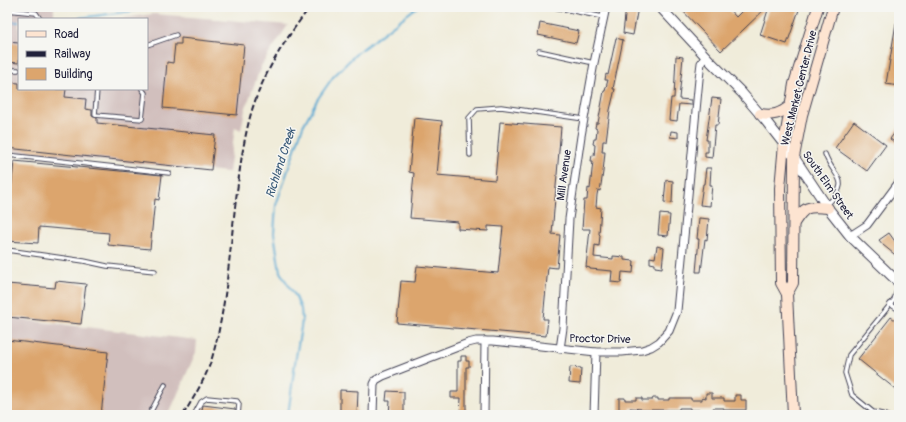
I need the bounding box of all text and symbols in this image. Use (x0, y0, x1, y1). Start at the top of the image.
legend (18, 18, 148, 90)
text: Road (54, 27, 79, 42)
street label: West Market Center Drive (778, 29, 820, 147)
text: Railway (54, 47, 90, 62)
text: Building (54, 67, 93, 82)
water label: Richland Creek (263, 125, 300, 200)
street label: Mill Avenue (554, 148, 574, 201)
street label: South Elm Street (800, 148, 857, 222)
street label: Proctor Drive (569, 332, 631, 346)

